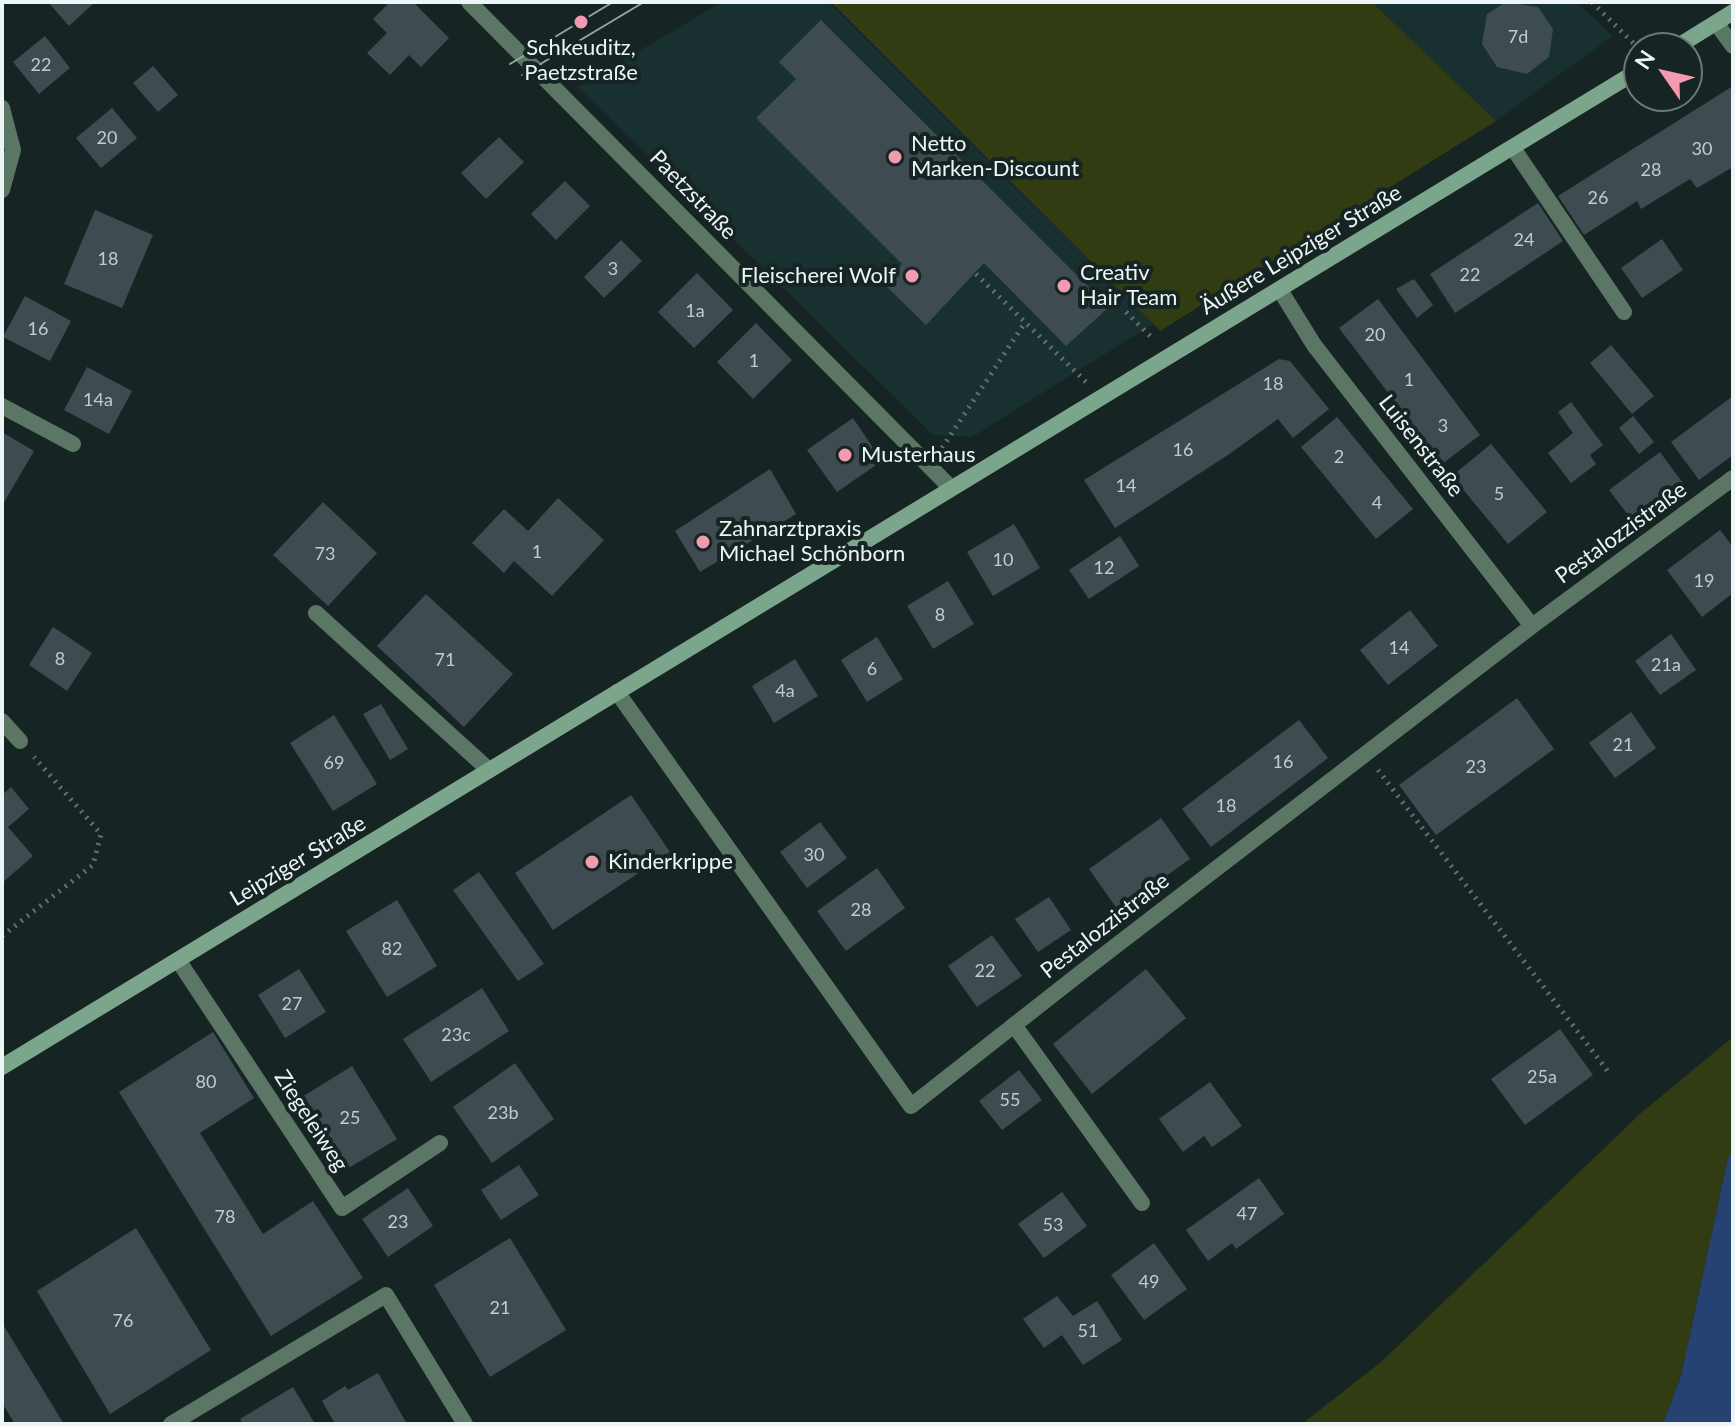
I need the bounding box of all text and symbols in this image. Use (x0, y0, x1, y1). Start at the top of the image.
marker: Schkeuditz, Paetzstraße (572, 13, 590, 31)
house number: 7d (1508, 26, 1528, 48)
north arrow (1623, 32, 1703, 112)
place label: Schkeuditz, Paetzstraße (524, 35, 638, 86)
text: N (1628, 45, 1660, 74)
house number: 22 (31, 54, 51, 76)
house number: 20 (97, 127, 117, 149)
place label: Netto Marken-Discount (911, 131, 1079, 182)
house number: 30 (1692, 138, 1712, 160)
street label: Paetzstraße (644, 145, 742, 245)
marker: Netto Marken-Discount (886, 148, 904, 166)
house number: 28 (1641, 159, 1661, 181)
street label: Äußere Leipziger Straße (1196, 180, 1406, 320)
house number: 26 (1588, 187, 1608, 209)
house number: 24 (1514, 229, 1534, 251)
house number: 18 (98, 248, 118, 270)
house number: 3 (608, 258, 618, 280)
place label: Creativ Hair Team (1080, 260, 1177, 312)
place label: Fleischerei Wolf (741, 263, 896, 289)
house number: 22 (1460, 264, 1480, 286)
marker: Fleischerei Wolf (903, 267, 921, 285)
marker: Creativ Hair Team (1055, 277, 1073, 295)
house number: 1a (685, 300, 705, 322)
house number: 16 (28, 318, 48, 340)
house number: 20 (1365, 324, 1385, 346)
house number: 1 (749, 350, 759, 372)
house number: 1 (1404, 369, 1414, 391)
house number: 18 (1263, 373, 1283, 395)
house number: 14a (83, 389, 113, 411)
street label: Luisenstraße (1373, 390, 1469, 502)
house number: 3 (1438, 415, 1448, 437)
house number: 16 (1173, 439, 1193, 461)
place label: Musterhaus (861, 442, 975, 468)
marker: Musterhaus (836, 446, 854, 464)
house number: 2 (1334, 446, 1344, 468)
house number: 14 (1116, 475, 1136, 497)
street label: Pestalozzistraße (1550, 477, 1692, 589)
house number: 5 (1494, 483, 1504, 505)
house number: 4 (1372, 492, 1382, 514)
place label: Zahnarztpraxis Michael Schönborn (719, 516, 905, 568)
marker: Zahnarztpraxis Michael Schönborn (694, 533, 712, 551)
house number: 1 (532, 541, 542, 563)
house number: 73 (315, 543, 335, 565)
house number: 10 (993, 549, 1013, 571)
house number: 12 (1094, 557, 1114, 579)
house number: 19 (1694, 570, 1714, 592)
house number: 8 (935, 604, 945, 626)
house number: 14 (1389, 637, 1409, 659)
house number: 8 (55, 648, 65, 670)
house number: 71 (435, 649, 455, 671)
house number: 21a (1651, 654, 1681, 676)
house number: 6 (867, 658, 877, 680)
house number: 4a (775, 680, 795, 702)
house number: 21 (1613, 734, 1633, 756)
house number: 16 (1273, 751, 1293, 773)
house number: 69 (324, 752, 344, 774)
house number: 23 (1466, 756, 1486, 778)
house number: 18 (1216, 795, 1236, 817)
street label: Leipziger Straße (225, 810, 371, 912)
house number: 30 (804, 844, 824, 866)
place label: Kinderkrippe (608, 849, 733, 875)
marker: Kinderkrippe (583, 853, 601, 871)
street label: Pestalozzistraße (1036, 868, 1174, 984)
house number: 28 (851, 899, 871, 921)
house number: 82 (382, 938, 402, 960)
house number: 22 (975, 960, 995, 982)
house number: 27 (282, 993, 302, 1015)
house number: 23c (441, 1024, 471, 1046)
street label: Ziegeleiweg (269, 1065, 353, 1177)
house number: 25a (1527, 1066, 1557, 1088)
house number: 80 (196, 1071, 216, 1093)
house number: 55 (1000, 1089, 1020, 1111)
house number: 23b (488, 1102, 518, 1124)
house number: 25 (340, 1107, 360, 1129)
house number: 47 (1237, 1203, 1257, 1225)
house number: 78 (215, 1206, 235, 1228)
house number: 23 (388, 1211, 408, 1233)
house number: 53 (1043, 1214, 1063, 1236)
house number: 49 (1139, 1271, 1159, 1293)
house number: 21 (490, 1297, 510, 1319)
house number: 76 (113, 1310, 133, 1332)
house number: 51 (1078, 1320, 1098, 1342)

